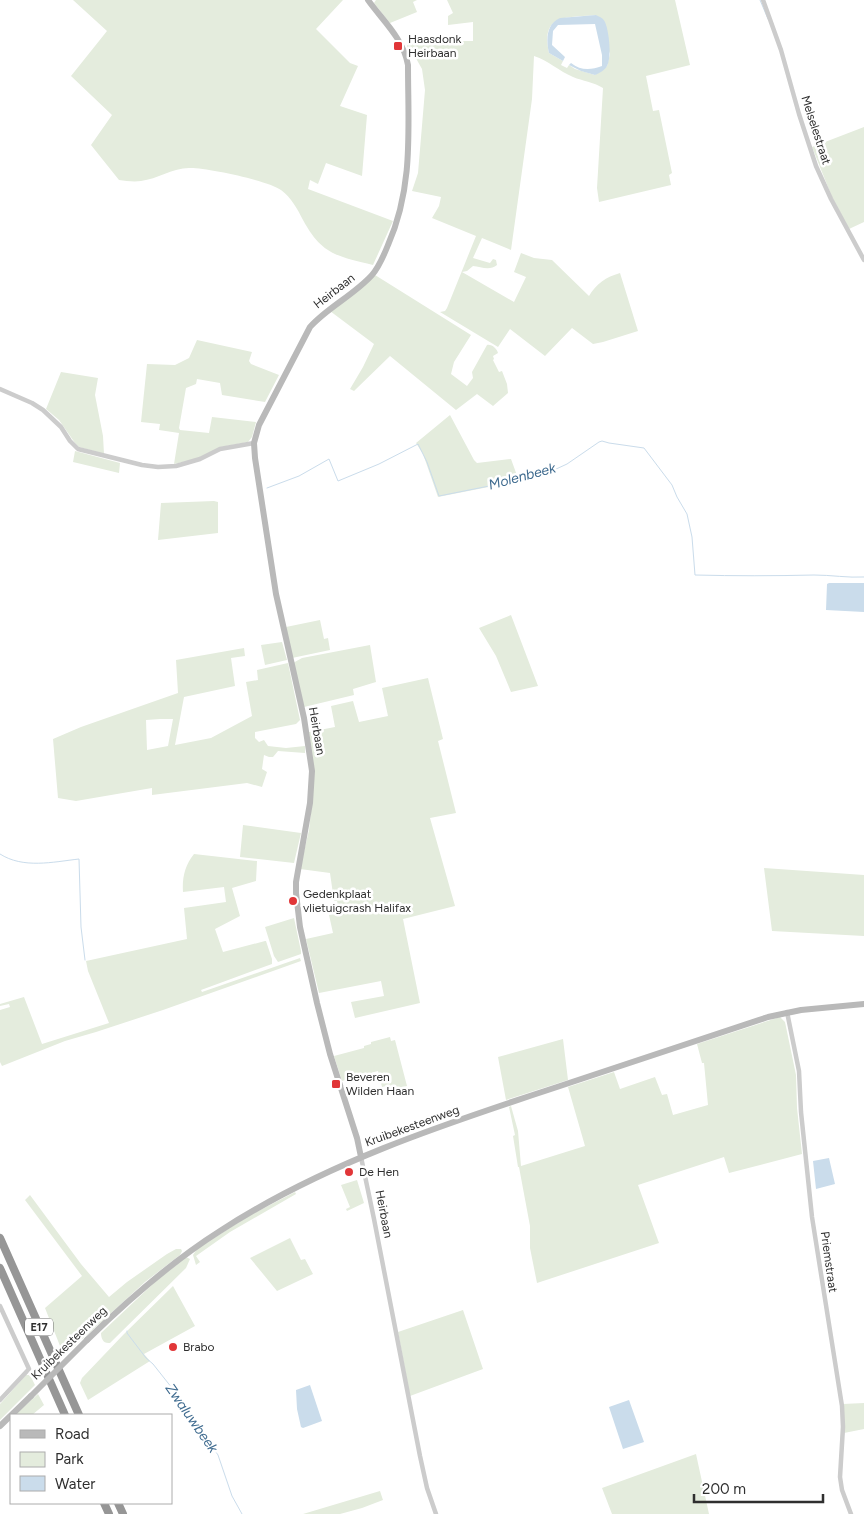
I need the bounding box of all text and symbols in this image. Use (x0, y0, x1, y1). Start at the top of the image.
place label: Haasdonk Heirbaan (408, 32, 462, 60)
marker: Haasdonk Heirbaan (392, 40, 404, 52)
street label: Melselestraat (798, 94, 834, 167)
street label: Heirbaan (311, 270, 358, 311)
water label: Molenbeek (487, 459, 559, 494)
street label: Heirbaan (306, 706, 328, 756)
place label: Gedenkplaat vlietuigcrash Halifax (303, 887, 411, 915)
marker: Gedenkplaat vlietuigcrash Halifax (287, 895, 299, 907)
place label: Beveren Wilden Haan (346, 1070, 414, 1098)
marker: Beveren Wilden Haan (330, 1078, 342, 1090)
street label: Kruibekesteenweg (363, 1102, 461, 1150)
place label: De Hen (359, 1165, 399, 1179)
marker: De Hen (343, 1166, 355, 1178)
street label: Heirbaan (373, 1189, 396, 1239)
street label: Priemstraat (818, 1231, 840, 1294)
street label: Kruibekesteenweg (28, 1303, 110, 1383)
road number: E17 (25, 1318, 53, 1335)
place label: Brabo (183, 1340, 215, 1354)
marker: Brabo (167, 1341, 179, 1353)
water label: Zwaluwbeek (162, 1381, 222, 1457)
legend (10, 1414, 172, 1504)
text: Road (55, 1425, 90, 1443)
text: Park (55, 1450, 84, 1468)
scale bar (694, 1472, 823, 1504)
text: Water (55, 1475, 95, 1493)
text: 200 m (702, 1480, 746, 1498)

